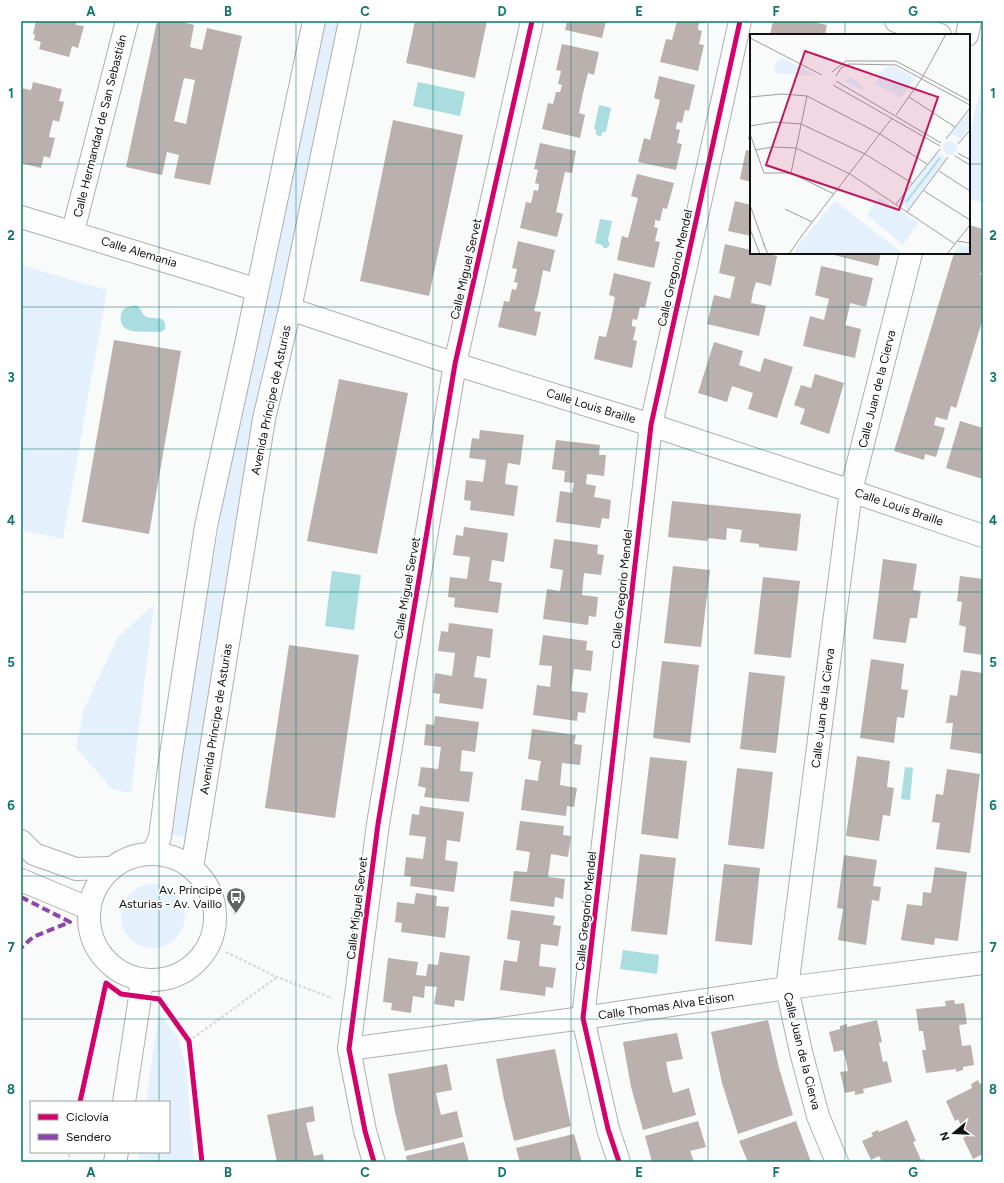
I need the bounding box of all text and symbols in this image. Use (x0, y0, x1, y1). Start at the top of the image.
text: A (86, 4, 96, 19)
text: B (224, 4, 232, 19)
text: C (360, 4, 370, 19)
text: D (497, 4, 507, 19)
text: E (635, 4, 643, 19)
text: F (772, 4, 780, 19)
text: G (908, 4, 918, 19)
street label: Calle Hermandad de San Sebastián (70, 33, 130, 219)
inset map (750, 34, 970, 254)
text: 1 (8, 86, 14, 101)
text: 1 (990, 86, 996, 101)
street label: Calle Gregorio Mendel (655, 208, 695, 328)
street label: Calle Miguel Servet (448, 217, 485, 321)
text: 2 (7, 228, 15, 243)
text: 2 (989, 228, 997, 243)
street label: Calle Alemania (99, 234, 179, 270)
street label: Avenida Príncipe de Asturias (248, 324, 294, 476)
street label: Calle Juan de la Cierva (856, 329, 898, 449)
text: 3 (7, 370, 15, 385)
text: 3 (989, 370, 997, 385)
street label: Calle Louis Braille (545, 386, 638, 426)
street label: Calle Louis Braille (853, 485, 946, 529)
text: 4 (7, 513, 15, 528)
text: 4 (989, 513, 997, 528)
street label: Calle Gregorio Mendel (609, 529, 635, 649)
street label: Calle Miguel Servet (391, 535, 423, 640)
street label: Avenida Príncipe de Asturias (197, 642, 235, 795)
street label: Calle Juan de la Cierva (809, 647, 837, 769)
text: 5 (7, 655, 15, 670)
text: 5 (989, 655, 997, 670)
text: 6 (7, 798, 15, 813)
text: 6 (989, 798, 997, 813)
street label: Calle Gregorio Mendel (573, 851, 599, 971)
street label: Calle Miguel Servet (344, 855, 370, 960)
place label: Av. Príncipe Asturias - Av. Vaillo (119, 883, 222, 911)
bus stop icon: Av. Príncipe Asturias - Av. Vaillo (225, 886, 247, 914)
text: 7 (7, 940, 15, 955)
text: 7 (989, 940, 997, 955)
street label: Calle Thomas Alva Edison (597, 990, 735, 1022)
street label: Calle Juan de la Cierva (781, 991, 823, 1111)
text: 8 (7, 1082, 15, 1097)
text: 8 (989, 1082, 997, 1097)
legend (30, 1101, 170, 1153)
text: Ciclovía (66, 1110, 109, 1124)
north arrow (934, 1113, 974, 1153)
text: Sendero (66, 1130, 111, 1144)
text: N (937, 1130, 953, 1142)
text: A (86, 1165, 96, 1180)
text: B (224, 1165, 232, 1180)
text: C (360, 1165, 370, 1180)
text: D (497, 1165, 507, 1180)
text: E (635, 1165, 643, 1180)
text: F (772, 1165, 780, 1180)
text: G (908, 1165, 918, 1180)

